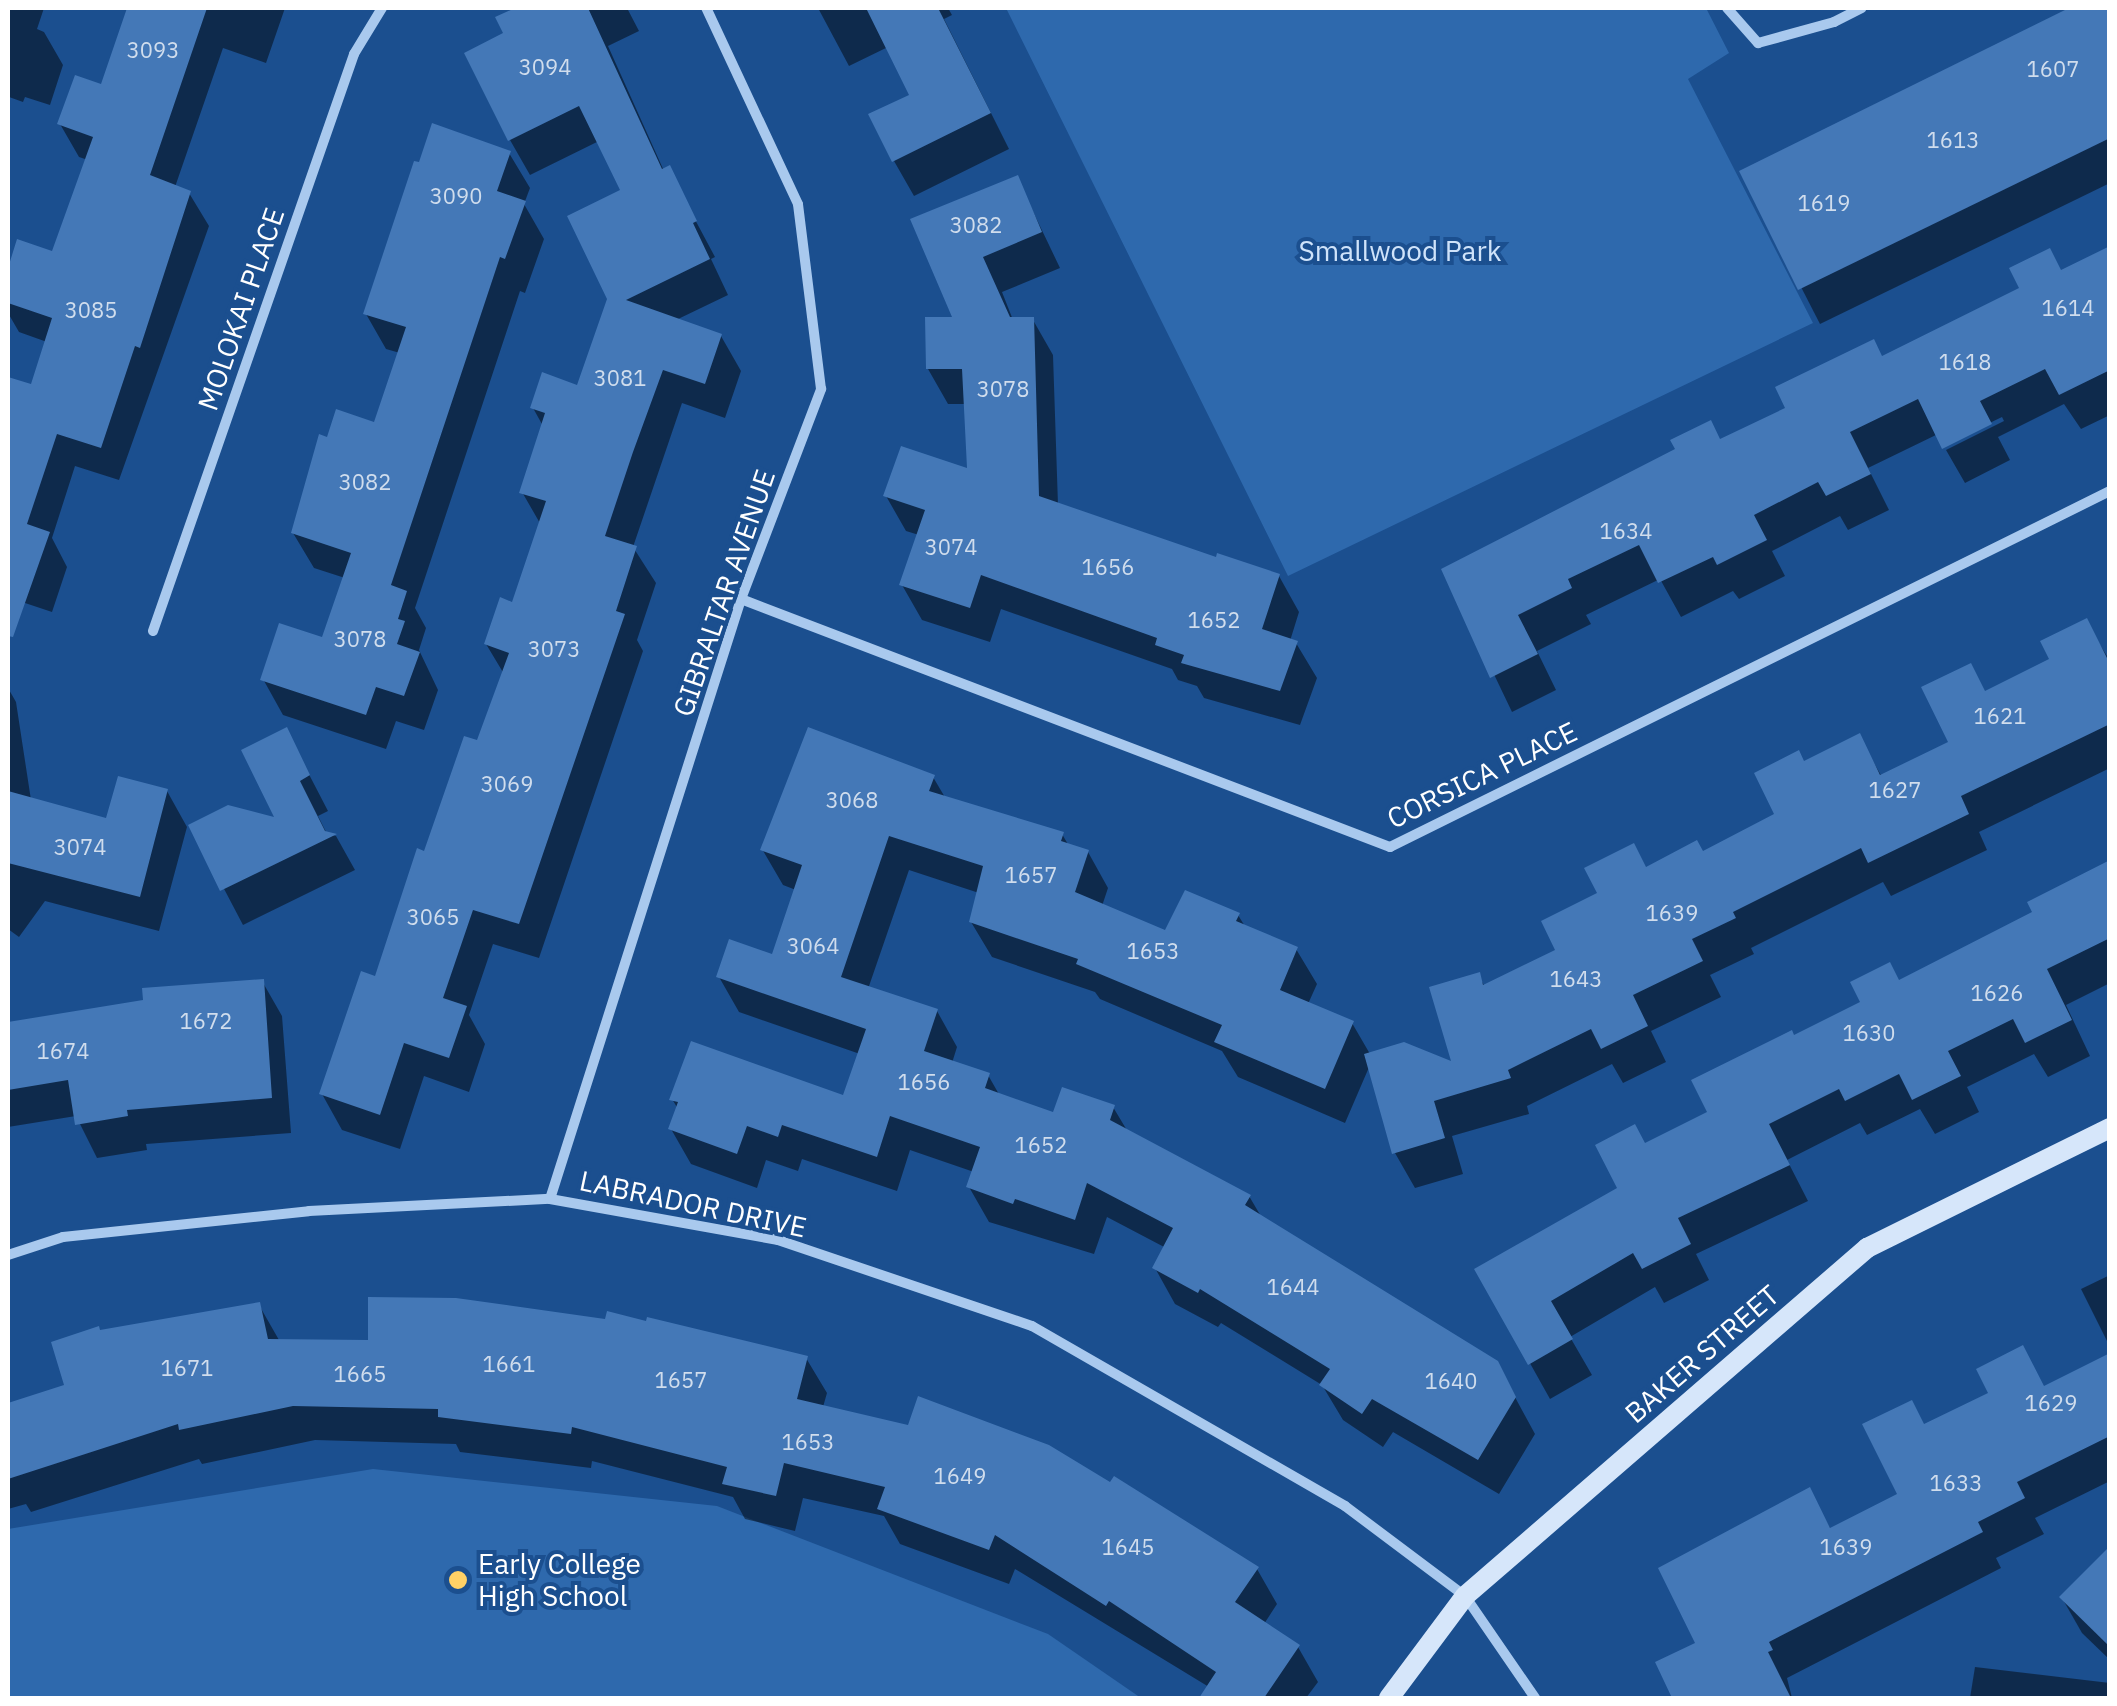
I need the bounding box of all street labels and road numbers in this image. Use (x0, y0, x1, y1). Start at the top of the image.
street label: MOLOKAI PLACE (191, 203, 291, 415)
street label: GIBRALTAR AVENUE (666, 465, 782, 721)
street label: CORSICA PLACE (1382, 715, 1582, 835)
street label: LABRADOR DRIVE (576, 1164, 810, 1244)
street label: BAKER STREET (1618, 1278, 1786, 1430)

